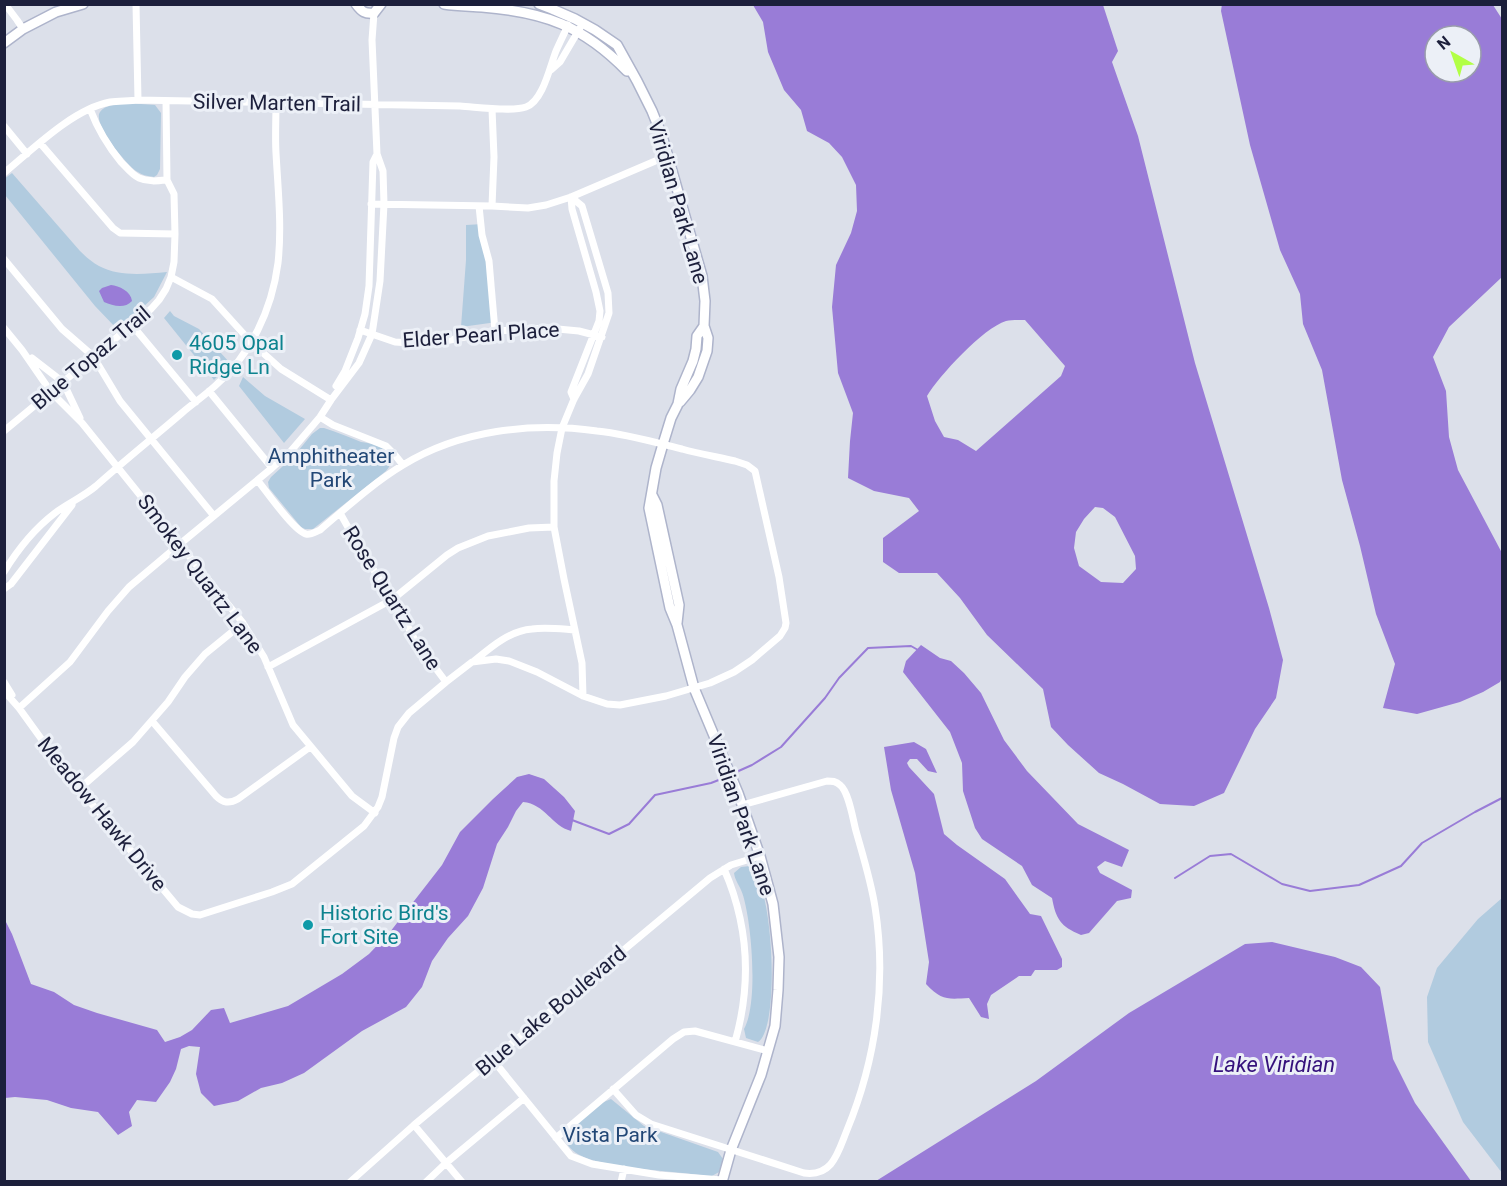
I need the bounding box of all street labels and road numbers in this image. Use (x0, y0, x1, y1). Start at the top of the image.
street label: Silver Marten Trail (193, 90, 361, 116)
street label: Viridian Park Lane (643, 118, 713, 286)
street label: Blue Topaz Trail (27, 301, 155, 415)
street label: Elder Pearl Place (402, 318, 560, 352)
street label: Smokey Quartz Lane (132, 490, 268, 658)
street label: Rose Quartz Lane (338, 522, 446, 674)
street label: Viridian Park Lane (702, 731, 780, 899)
street label: Meadow Hawk Drive (33, 732, 171, 896)
street label: Blue Lake Boulevard (471, 941, 631, 1081)

